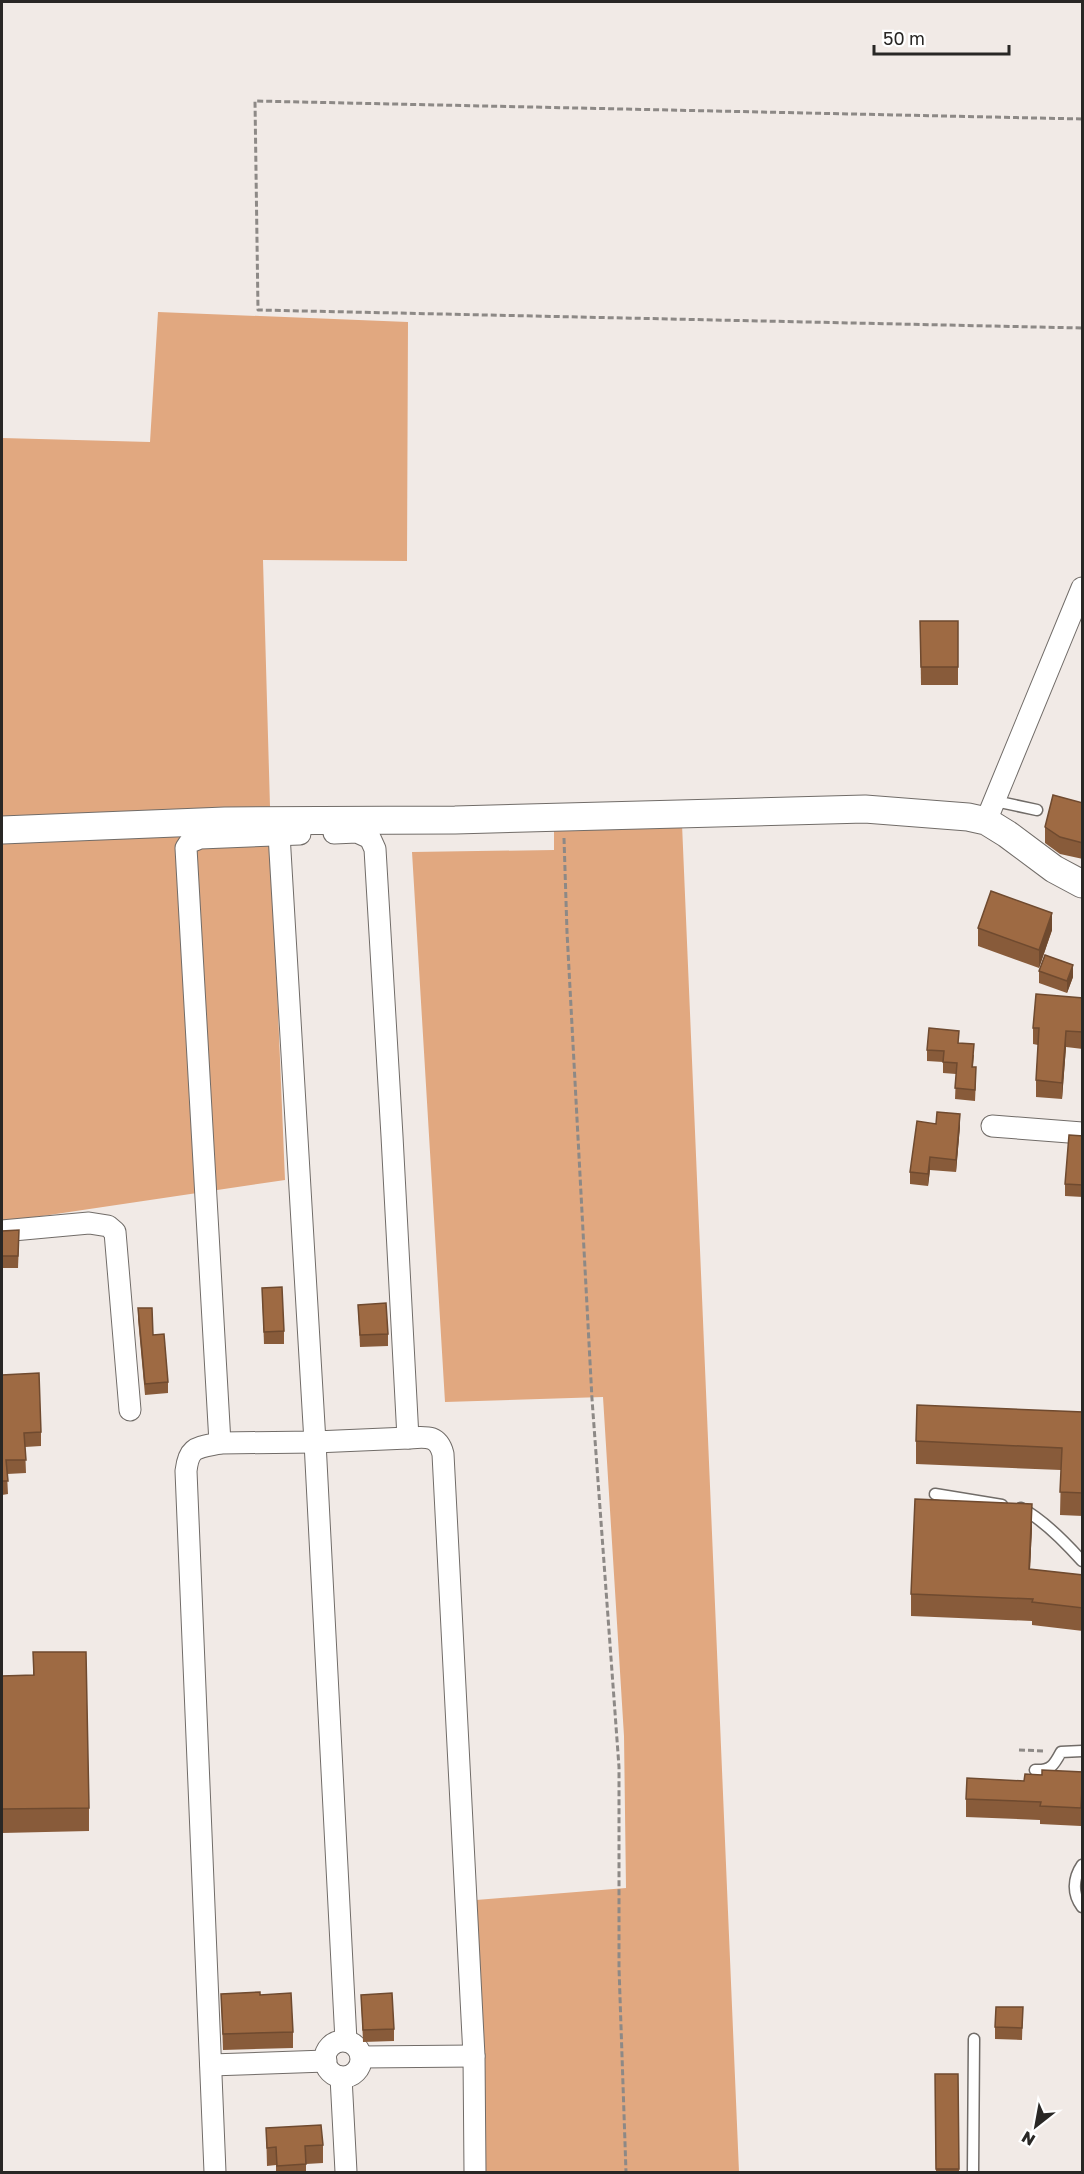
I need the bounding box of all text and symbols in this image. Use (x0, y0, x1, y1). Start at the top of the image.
scale bar (874, 18, 1009, 56)
text: 50 m (883, 27, 925, 49)
north arrow (1006, 2096, 1066, 2156)
text: N (1018, 2127, 1039, 2151)

